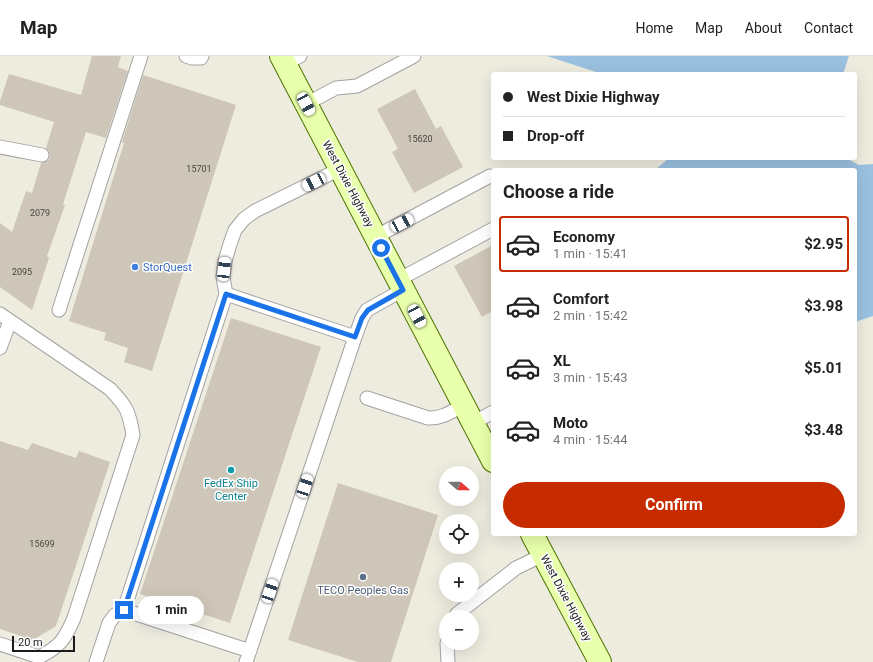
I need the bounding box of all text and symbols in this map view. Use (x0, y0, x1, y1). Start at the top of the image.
text: Map (20, 16, 58, 39)
text: Home (635, 20, 673, 36)
text: Map (695, 20, 723, 36)
text: About (745, 20, 782, 36)
text: Contact (804, 20, 853, 36)
text: West Dixie Highway (527, 88, 660, 106)
car (295, 91, 317, 117)
text: Drop-off (527, 127, 584, 145)
house number: 15620 (407, 134, 433, 144)
street label: West Dixie Highway (320, 138, 377, 230)
house number: 15701 (186, 164, 212, 174)
car (301, 171, 327, 193)
text: Choose a ride (503, 181, 614, 202)
house number: 2079 (30, 208, 50, 218)
car (389, 212, 415, 234)
icon: car (505, 226, 541, 262)
text: Economy (553, 228, 615, 246)
text: $2.95 (804, 235, 843, 253)
route start (372, 239, 390, 257)
text: 1 min · 15:41 (553, 246, 628, 261)
car (217, 256, 231, 282)
place label: StorQuest (143, 261, 192, 274)
marker: StorQuest (130, 262, 140, 272)
house number: 2095 (12, 267, 32, 277)
icon: car (505, 288, 541, 324)
text: Comfort (553, 290, 609, 308)
text: $3.98 (804, 297, 843, 315)
car (406, 303, 428, 329)
text: 2 min · 15:42 (553, 308, 628, 323)
icon: car (505, 350, 541, 386)
text: XL (553, 352, 571, 370)
text: $5.01 (804, 359, 843, 377)
text: 3 min · 15:43 (553, 370, 628, 385)
icon: car (505, 412, 541, 448)
text: Moto (553, 414, 588, 432)
text: $3.48 (804, 421, 843, 439)
text: 4 min · 15:44 (553, 432, 628, 447)
marker: FedEx Ship Center (226, 465, 236, 475)
north arrow (439, 466, 479, 506)
map controls (439, 466, 479, 650)
car (296, 473, 314, 499)
place label: FedEx Ship Center (204, 477, 258, 503)
button: Confirm (503, 482, 845, 528)
button: locate (439, 514, 479, 554)
house number: 15699 (29, 539, 55, 549)
street label: West Dixie Highway (538, 552, 595, 644)
button: + (439, 562, 479, 602)
marker: TECO Peoples Gas (358, 572, 368, 582)
car (260, 578, 280, 604)
place label: TECO Peoples Gas (317, 584, 409, 597)
callout: 1 min (138, 596, 204, 624)
route end (115, 601, 133, 619)
text: 1 min (155, 602, 187, 617)
button: − (439, 610, 479, 650)
scale bar (12, 634, 75, 653)
text: 20 m (18, 636, 43, 649)

